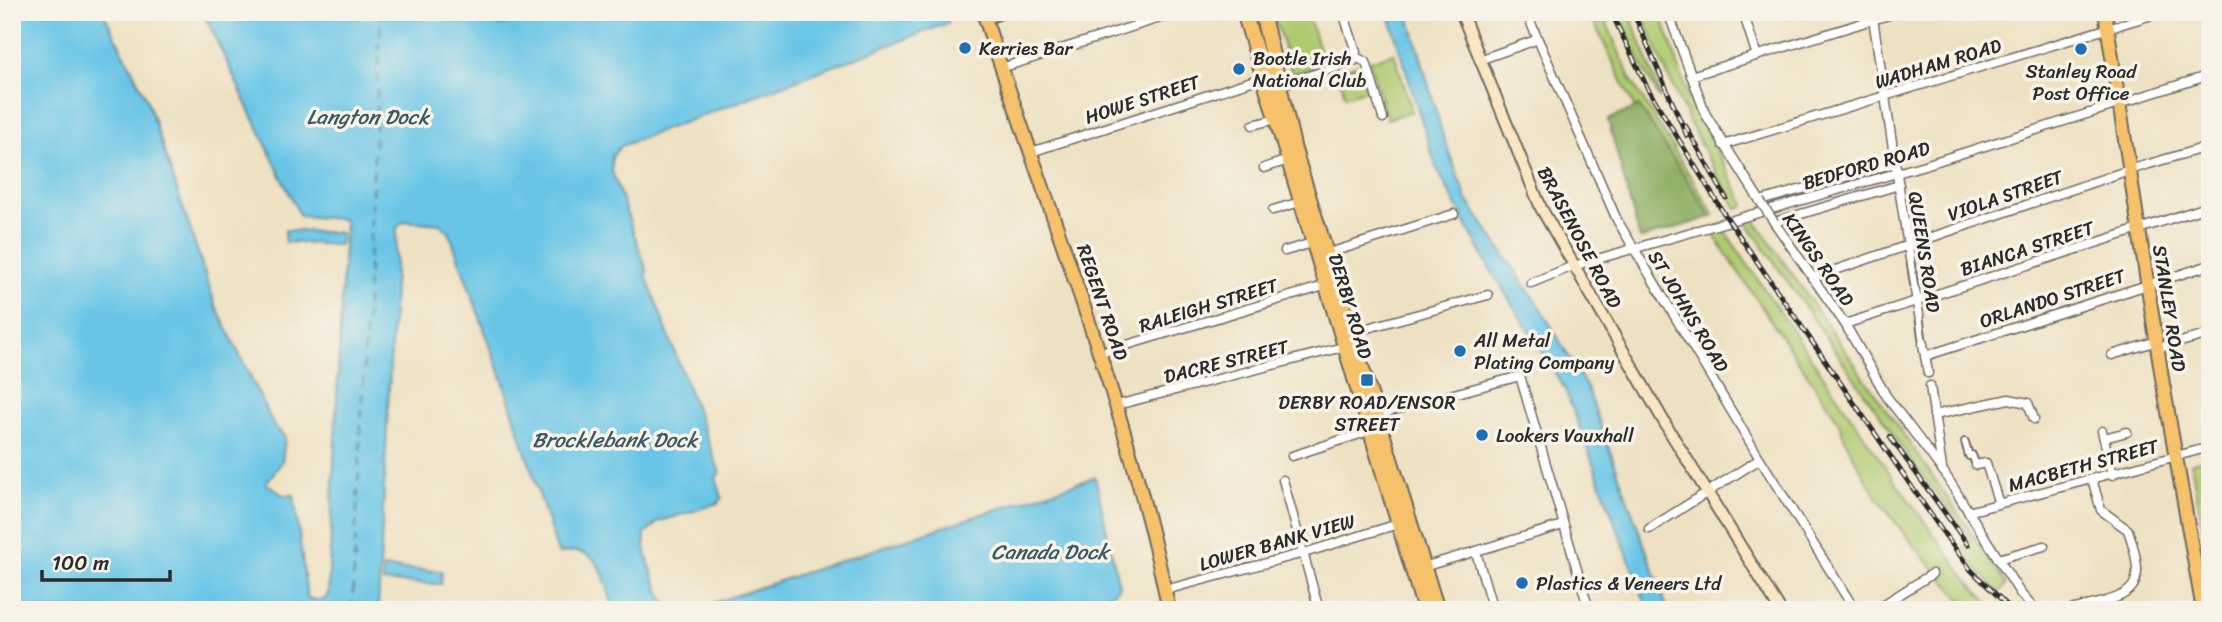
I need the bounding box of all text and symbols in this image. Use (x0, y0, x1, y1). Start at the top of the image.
street label: WADHAM ROAD (1871, 28, 2006, 98)
place label: Kerries Bar (979, 32, 1074, 65)
marker: Kerries Bar (957, 40, 973, 56)
marker: Stanley Road Post Office (2073, 41, 2089, 57)
place label: Bootle Irish National Club (1253, 42, 1366, 97)
place label: Stanley Road Post Office (2026, 55, 2137, 110)
marker: Bootle Irish National Club (1231, 61, 1247, 77)
street label: HOWE STREET (1081, 65, 1205, 134)
water label: Langton Dock (307, 98, 431, 136)
street label: BEDFORD ROAD (1799, 131, 1934, 199)
street label: BRASENOSE ROAD (1528, 160, 1631, 315)
street label: VIOLA STREET (1943, 160, 2069, 231)
street label: QUEENS ROAD (1899, 189, 1950, 316)
street label: KINGS ROAD (1774, 205, 1864, 314)
street label: BIANCA STREET (1956, 211, 2100, 286)
street label: REGENT ROAD (1067, 240, 1138, 365)
street label: STANLEY ROAD (2143, 242, 2196, 374)
street label: ST JOHNS ROAD (1639, 244, 1738, 379)
street label: DERBY ROAD (1319, 249, 1382, 364)
street label: ORLANDO STREET (1975, 259, 2130, 338)
street label: RALEIGH STREET (1135, 268, 1282, 342)
place label: All Metal Plating Company (1473, 324, 1615, 379)
street label: DACRE STREET (1160, 330, 1293, 393)
marker: All Metal Plating Company (1452, 343, 1468, 359)
marker: DERBY ROAD/ENSOR STREET (1359, 372, 1375, 388)
place label: DERBY ROAD/ENSOR STREET (1278, 386, 1456, 441)
place label: Lookers Vauxhall (1496, 419, 1634, 452)
water label: Brocklebank Dock (532, 421, 700, 459)
marker: Lookers Vauxhall (1474, 427, 1490, 443)
street label: MACBETH STREET (2004, 429, 2163, 501)
street label: LOWER BANK VIEW (1195, 504, 1359, 581)
water label: Canada Dock (991, 533, 1112, 571)
scale bar (42, 538, 170, 582)
text: 100 m (52, 544, 109, 582)
place label: Plastics & Veneers Ltd (1536, 567, 1723, 600)
marker: Plastics & Veneers Ltd (1514, 575, 1530, 591)

